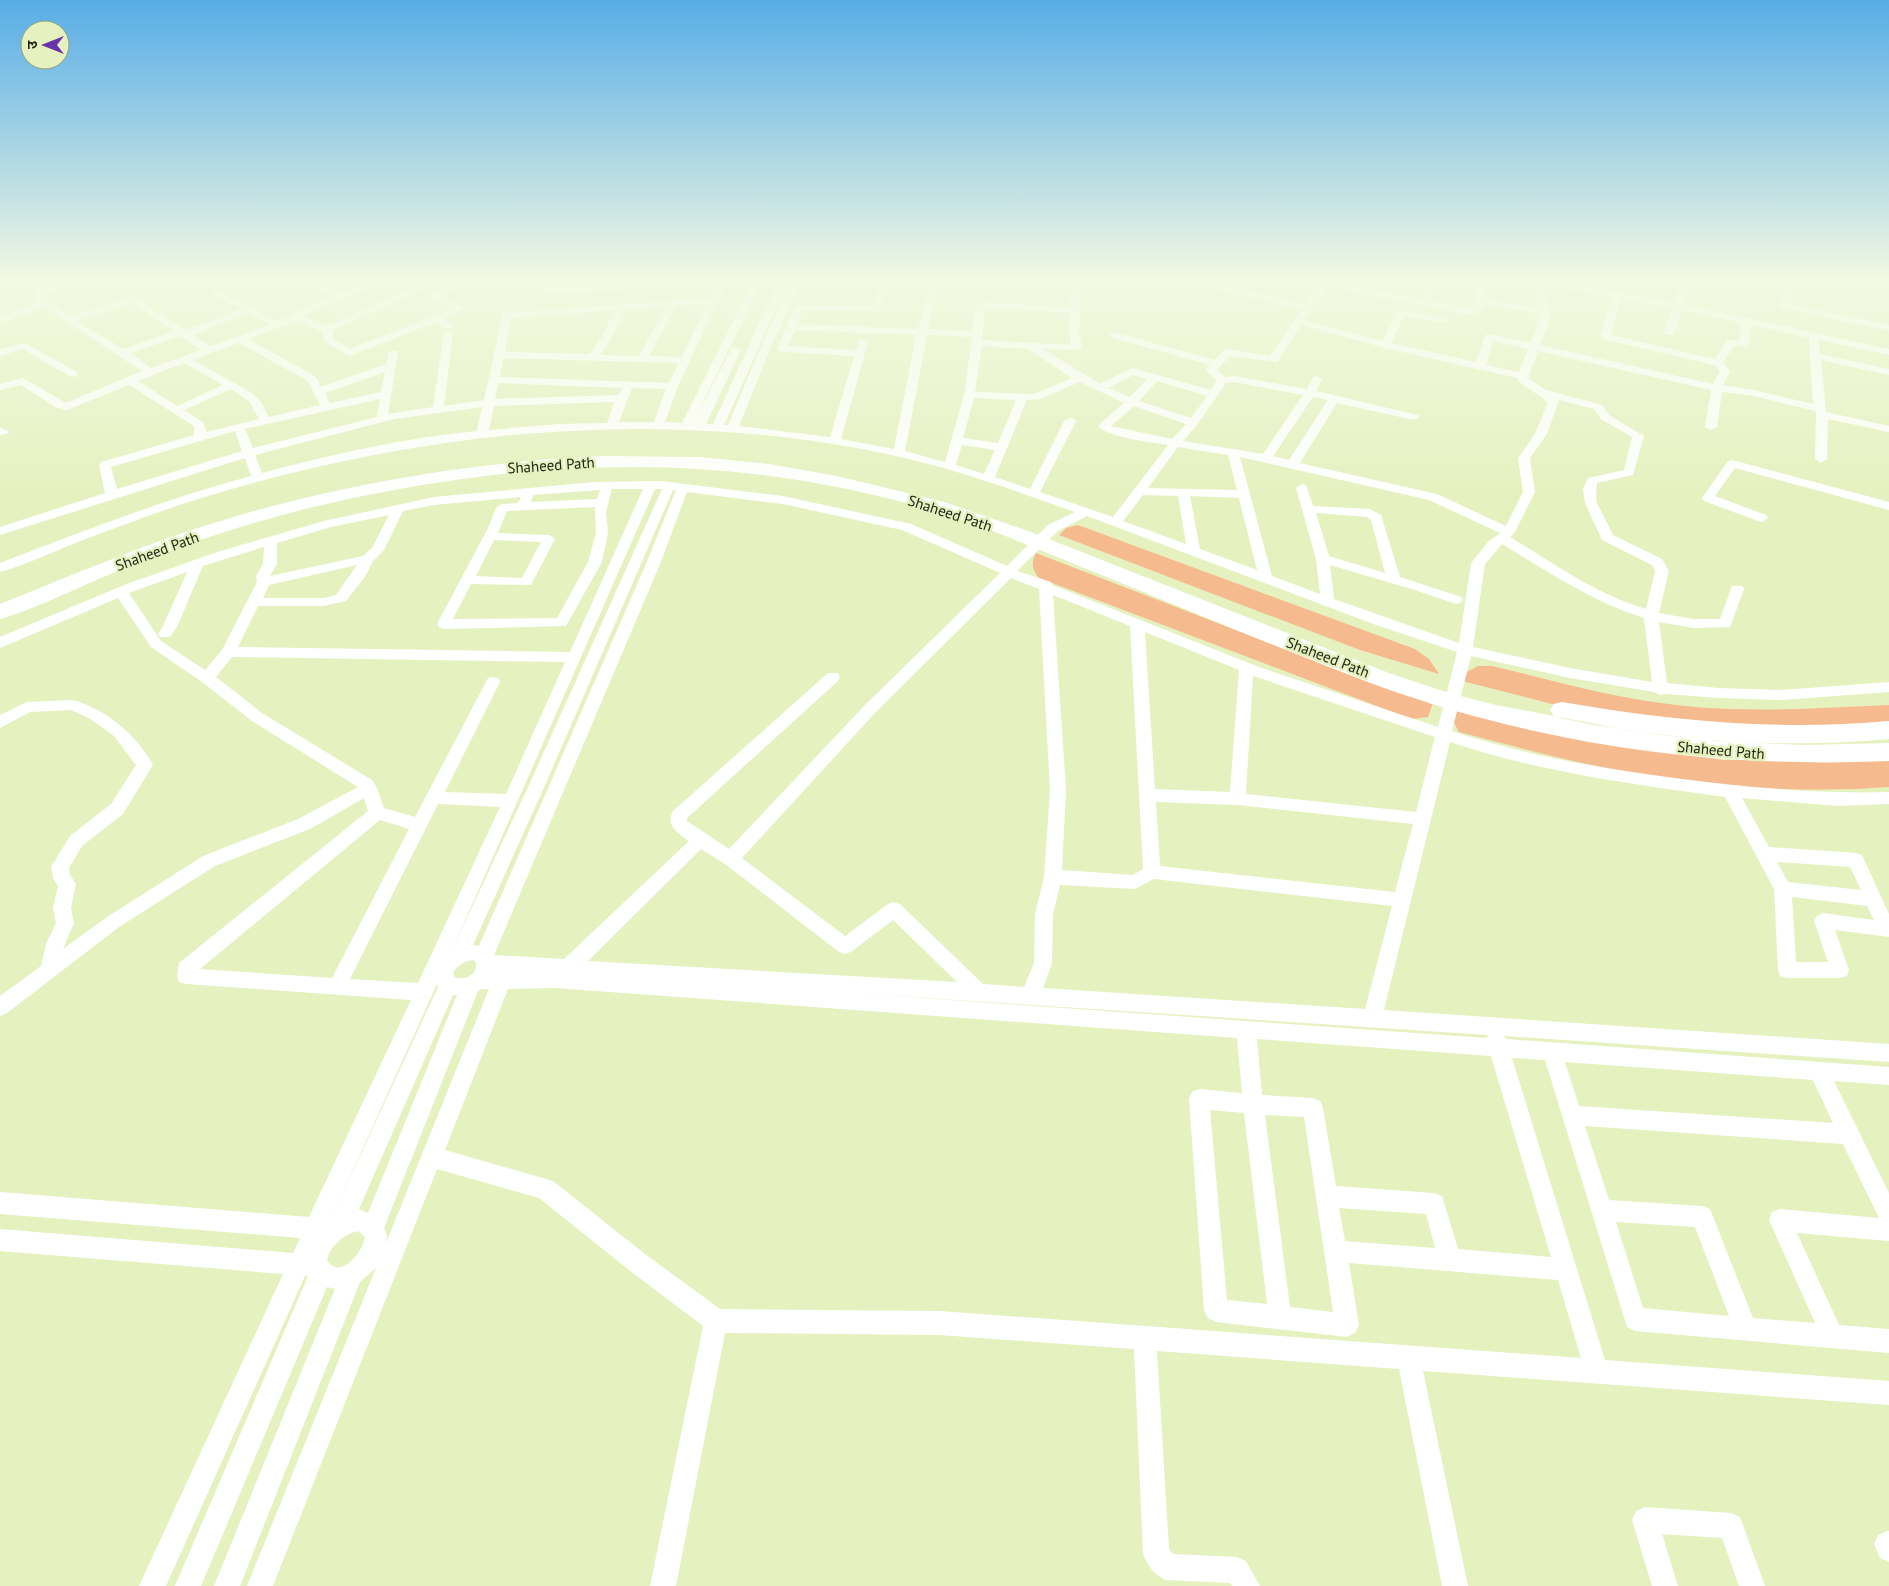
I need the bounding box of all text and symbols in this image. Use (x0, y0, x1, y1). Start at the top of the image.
north arrow (20, 20, 70, 70)
text: उ (23, 40, 41, 49)
street label: Shaheed Path (507, 452, 595, 478)
street label: Shaheed Path (905, 490, 995, 536)
street label: Shaheed Path (113, 527, 201, 575)
street label: Shaheed Path (1284, 632, 1372, 682)
street label: Shaheed Path (1677, 737, 1765, 763)

